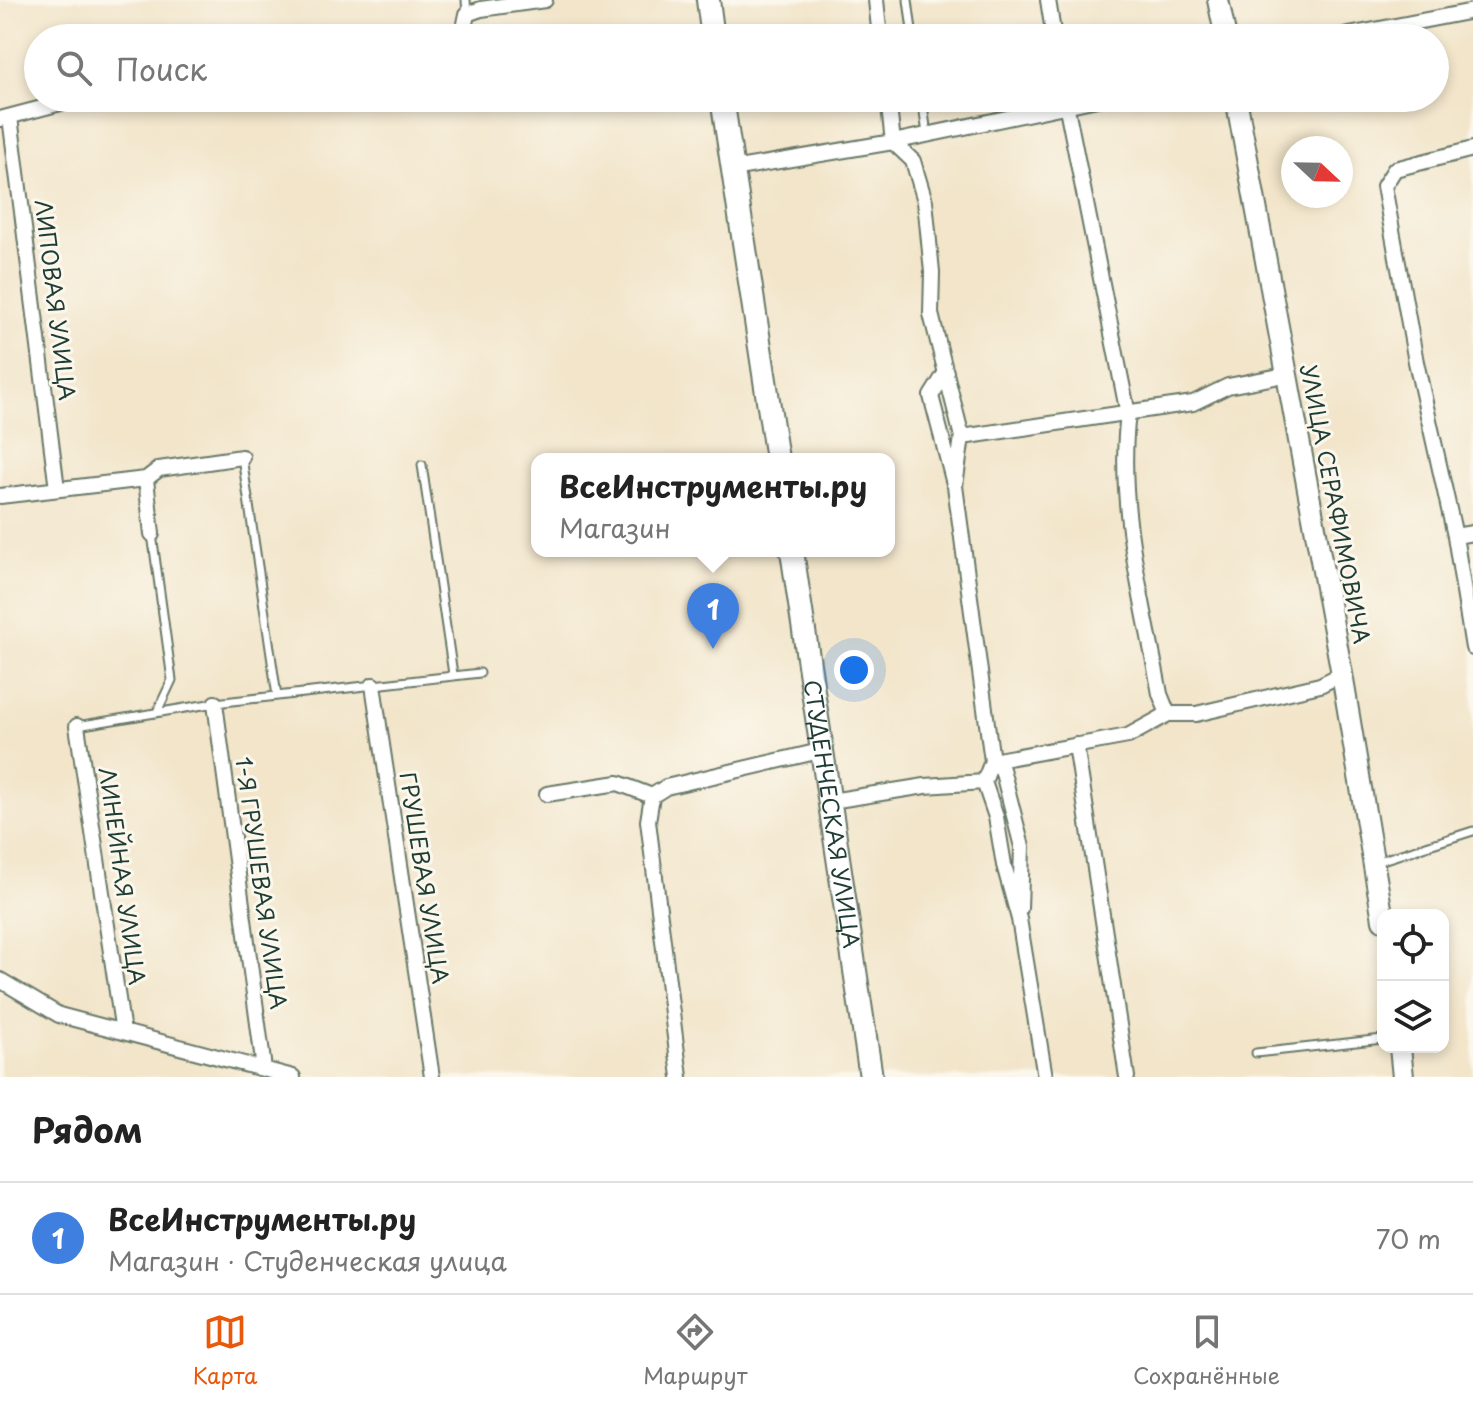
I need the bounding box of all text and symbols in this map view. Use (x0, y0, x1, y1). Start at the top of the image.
search box (24, 24, 1449, 112)
icon: search (52, 46, 96, 90)
text: Поиск (116, 46, 207, 91)
north arrow (1281, 136, 1353, 208)
street label: ЛИПОВАЯ УЛИЦА (28, 197, 85, 402)
street label: УЛИЦА СЕРАФИМОВИЧА (1293, 361, 1380, 646)
popup (531, 453, 895, 557)
text: ВсеИнструменты.ру (559, 463, 867, 508)
text: Магазин (559, 508, 670, 547)
pin: 1 (687, 583, 739, 649)
your location (834, 650, 874, 690)
street label: СТУДЕНЧЕСКАЯ УЛИЦА (797, 677, 869, 950)
street label: 1-Я ГРУШЕВАЯ УЛИЦА (228, 754, 297, 1011)
street label: ЛИНЕЙНАЯ УЛИЦА (92, 765, 155, 987)
street label: ГРУШЕВАЯ УЛИЦА (392, 769, 459, 986)
map controls (1377, 909, 1449, 1053)
button: locate (1377, 909, 1449, 981)
button: layers (1377, 981, 1449, 1053)
text: Рядом (32, 1103, 143, 1155)
text: ВсеИнструменты.ру (108, 1196, 416, 1241)
text: 1 (52, 1219, 64, 1258)
text: 70 m (1376, 1219, 1441, 1258)
text: Магазин · Студенческая улица (108, 1241, 507, 1280)
tab: Карта (193, 1310, 257, 1391)
tab: Маршрут (643, 1310, 747, 1391)
tab: Сохранённые (1133, 1310, 1280, 1391)

